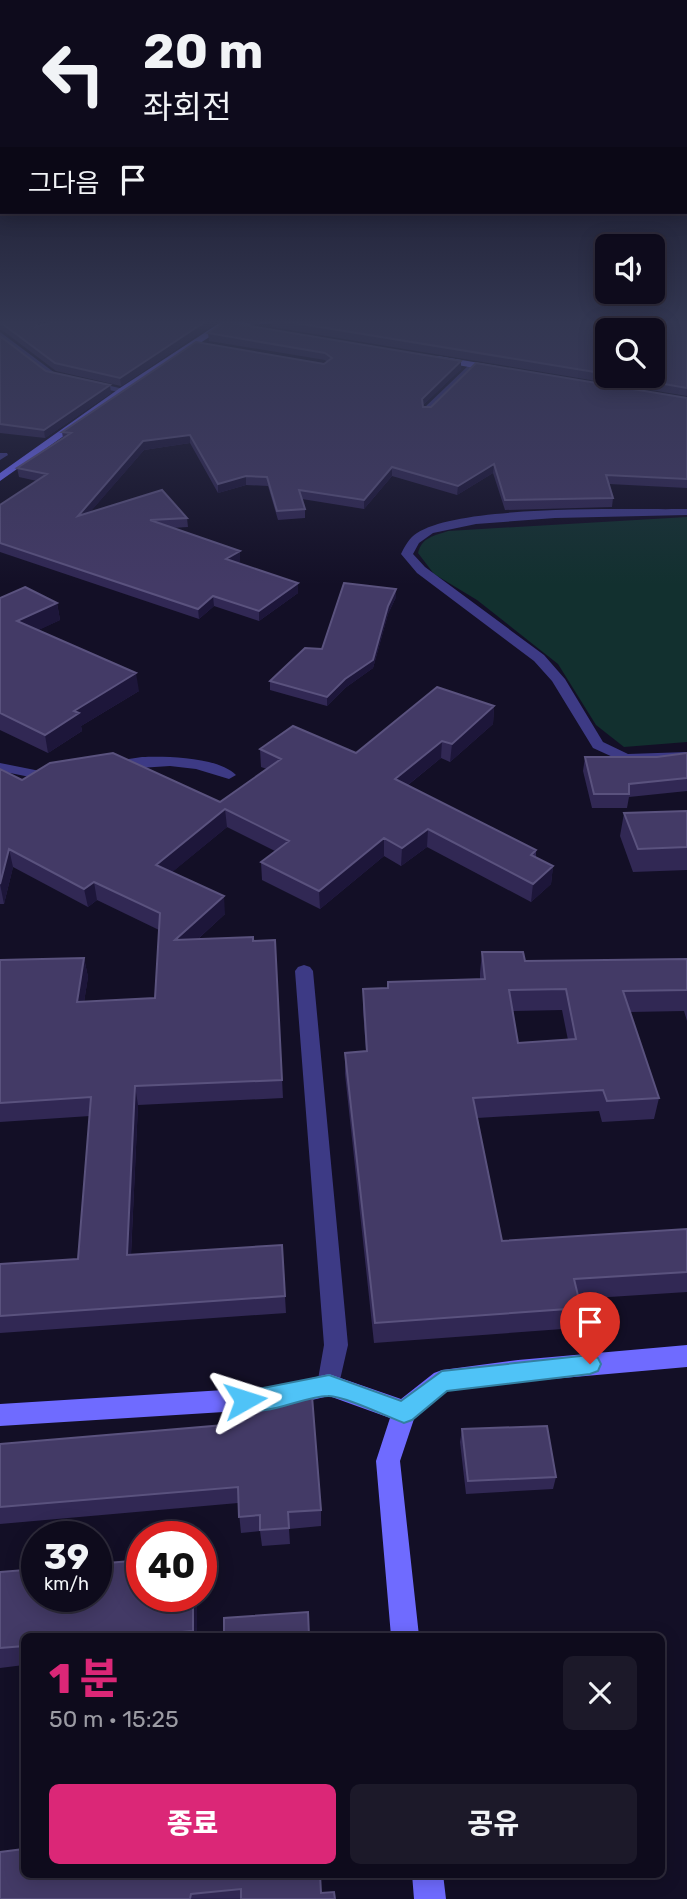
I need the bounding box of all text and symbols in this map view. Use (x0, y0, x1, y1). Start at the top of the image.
text: 20 m (143, 22, 264, 80)
icon: left (28, 28, 119, 119)
text: 좌회전 (143, 88, 231, 126)
icon: arrive (114, 161, 152, 199)
text: 그다음 (28, 168, 100, 199)
map controls (595, 234, 665, 388)
button: sound (595, 234, 665, 304)
button: search (595, 318, 665, 388)
pin (560, 1292, 620, 1364)
icon: arrive (571, 1303, 609, 1341)
position arrow (208, 1363, 282, 1437)
speed limit sign: 40 (126, 1521, 217, 1612)
text: 39 (44, 1536, 89, 1578)
text: km/h (44, 1573, 89, 1595)
text: 1 분 (49, 1654, 118, 1704)
button: close (563, 1656, 637, 1730)
text: 50 m · 15:25 (49, 1705, 179, 1733)
button: 종료 (49, 1784, 336, 1864)
button: 공유 (350, 1784, 637, 1864)

